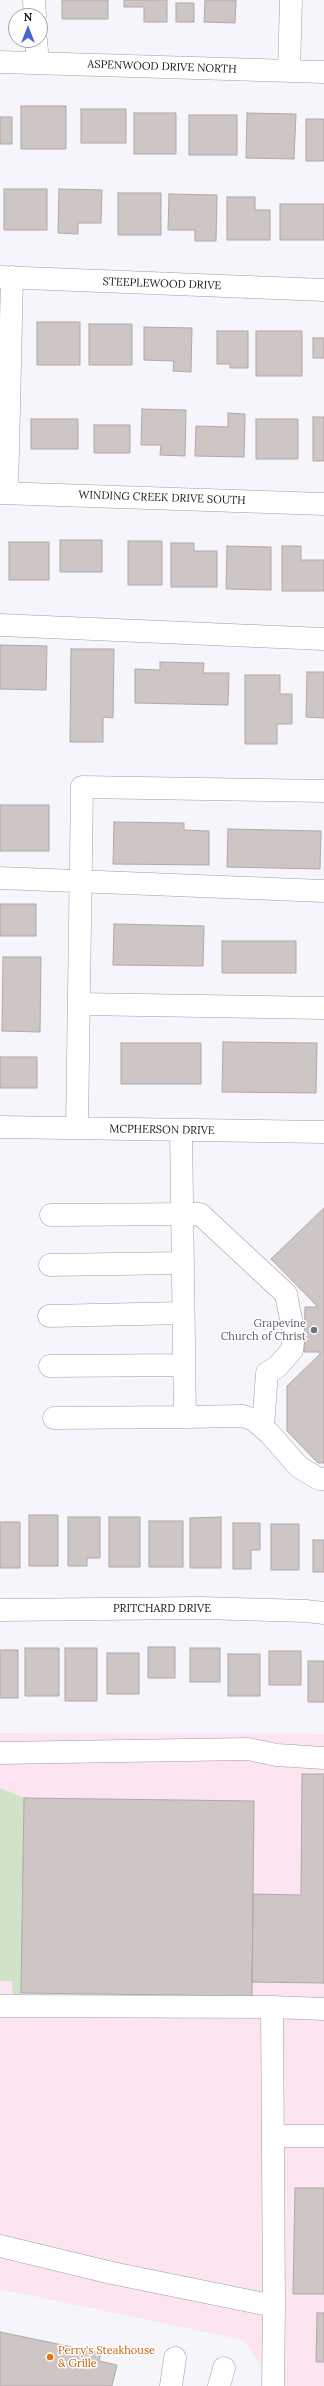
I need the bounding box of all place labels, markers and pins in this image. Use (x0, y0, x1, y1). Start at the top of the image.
place label: Grapevine Church of Christ (221, 1317, 306, 1343)
marker: Grapevine Church of Christ (309, 1325, 319, 1335)
place label: Perry's Steakhouse & Grille (58, 2344, 155, 2370)
marker: Perry's Steakhouse & Grille (45, 2352, 55, 2362)

